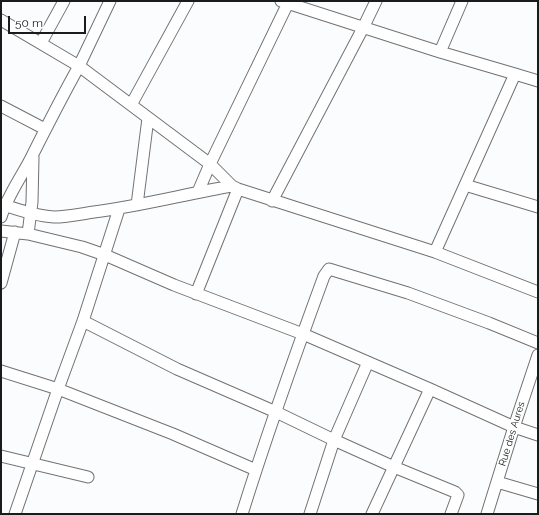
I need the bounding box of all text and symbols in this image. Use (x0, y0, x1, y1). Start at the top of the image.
scale bar (10, 8, 88, 34)
text: 50 m (15, 16, 43, 30)
street label: Rue des Aures (496, 400, 528, 468)

